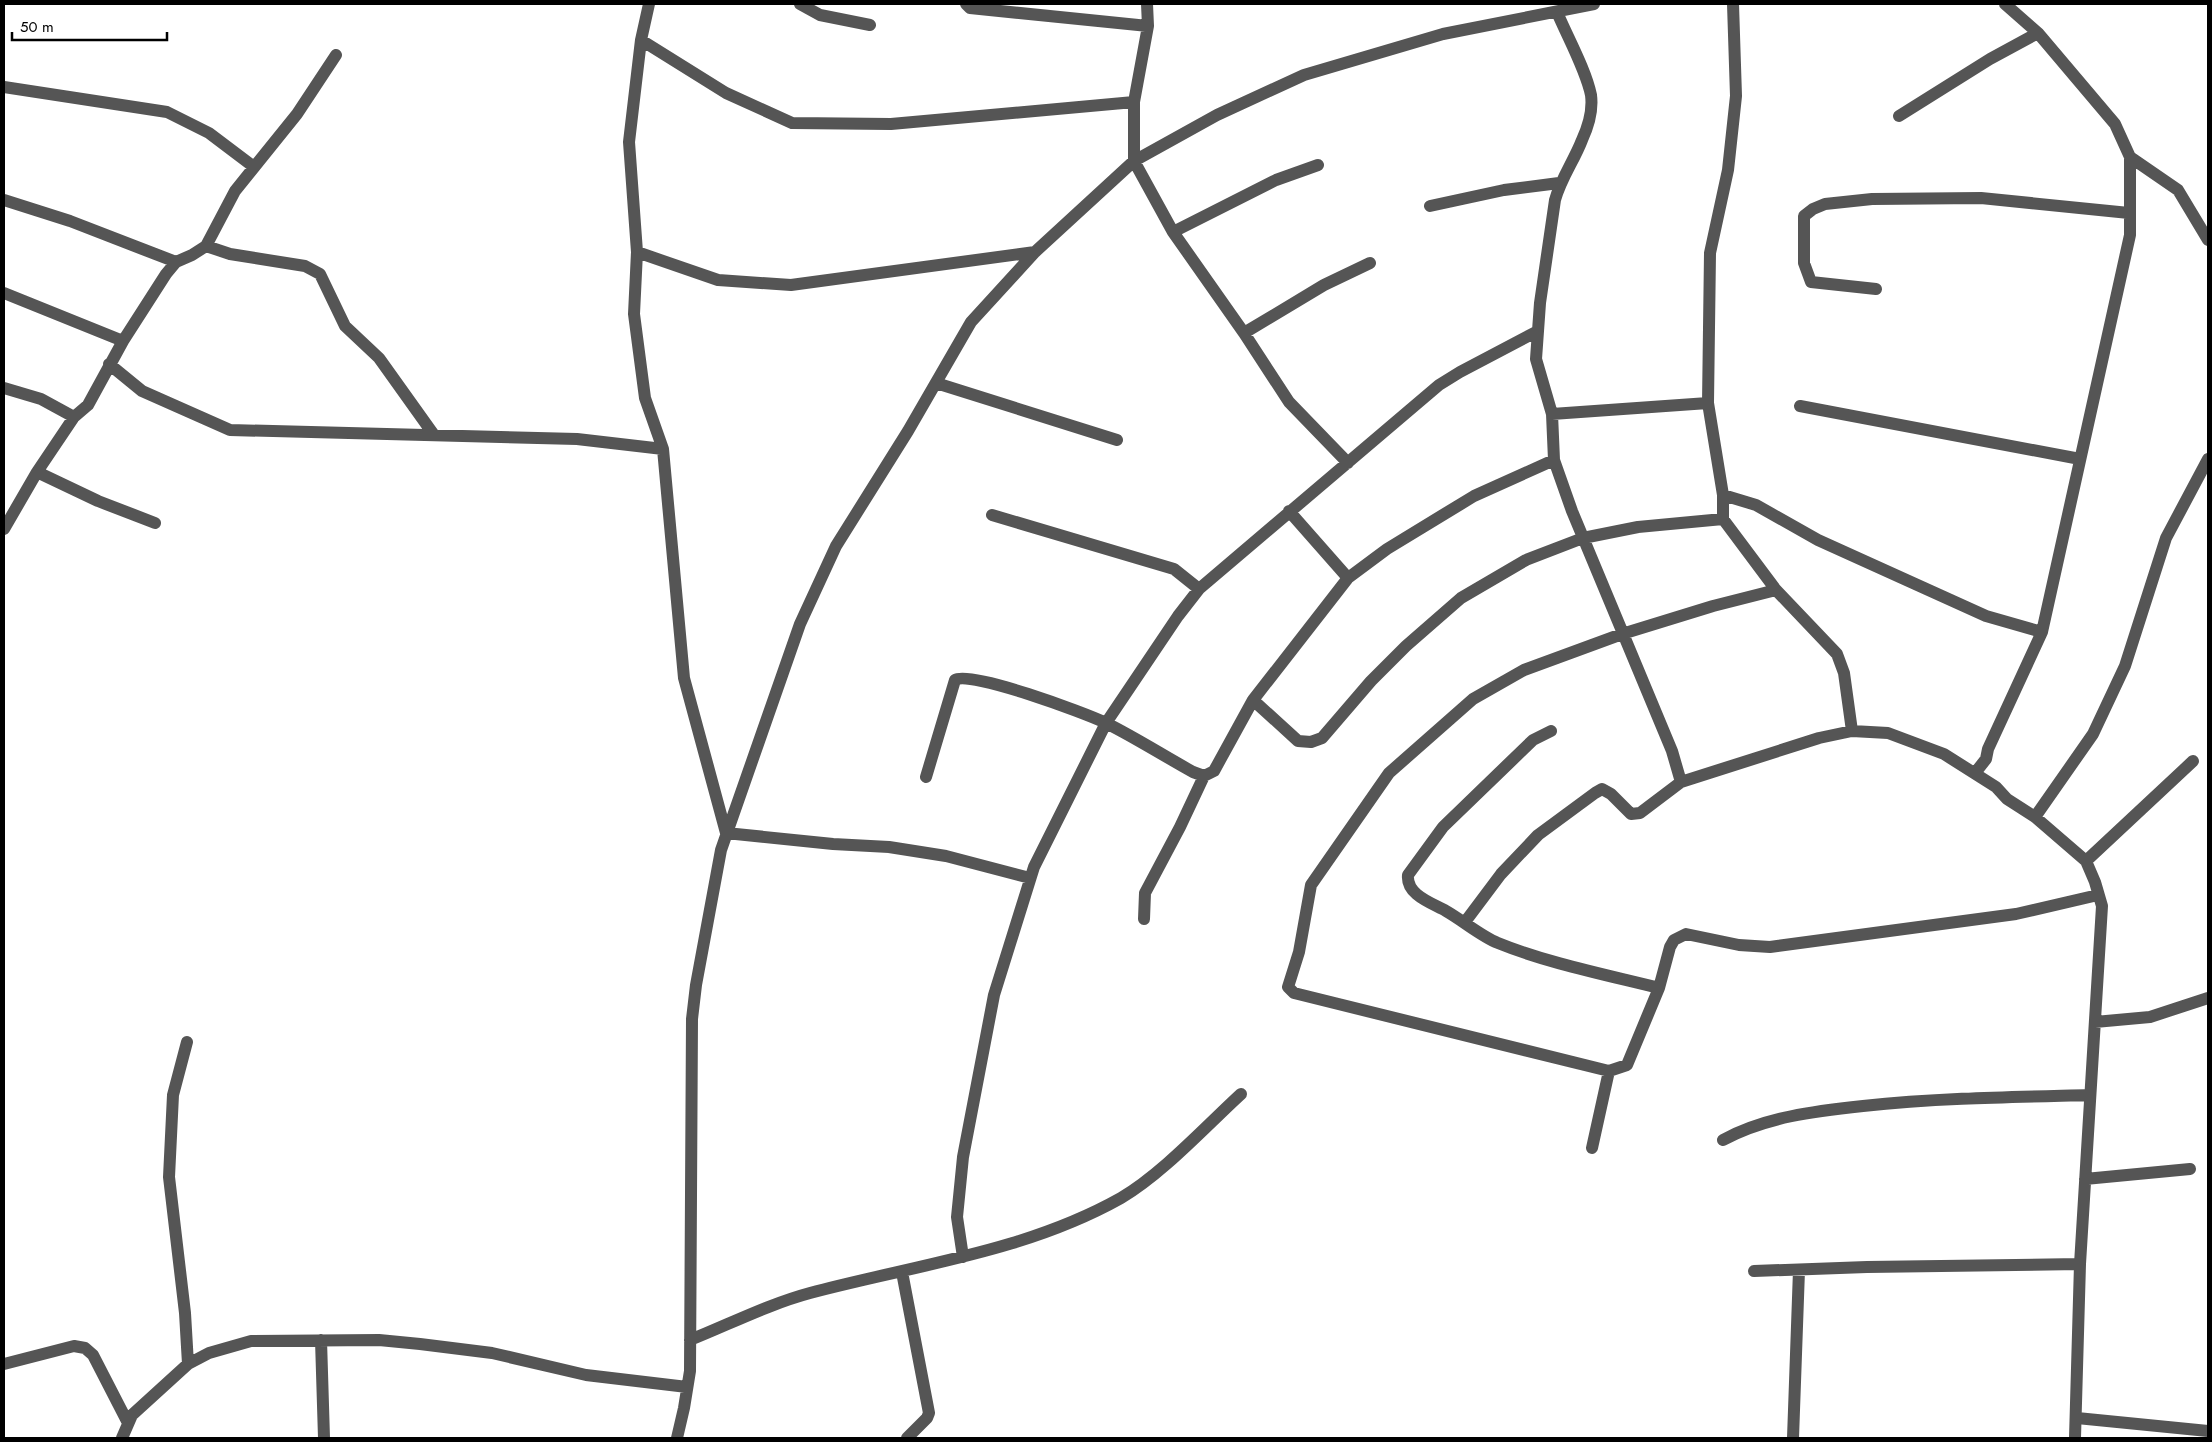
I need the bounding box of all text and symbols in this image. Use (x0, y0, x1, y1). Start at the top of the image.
scale bar (12, 10, 168, 42)
text: 50 m (20, 16, 54, 38)

